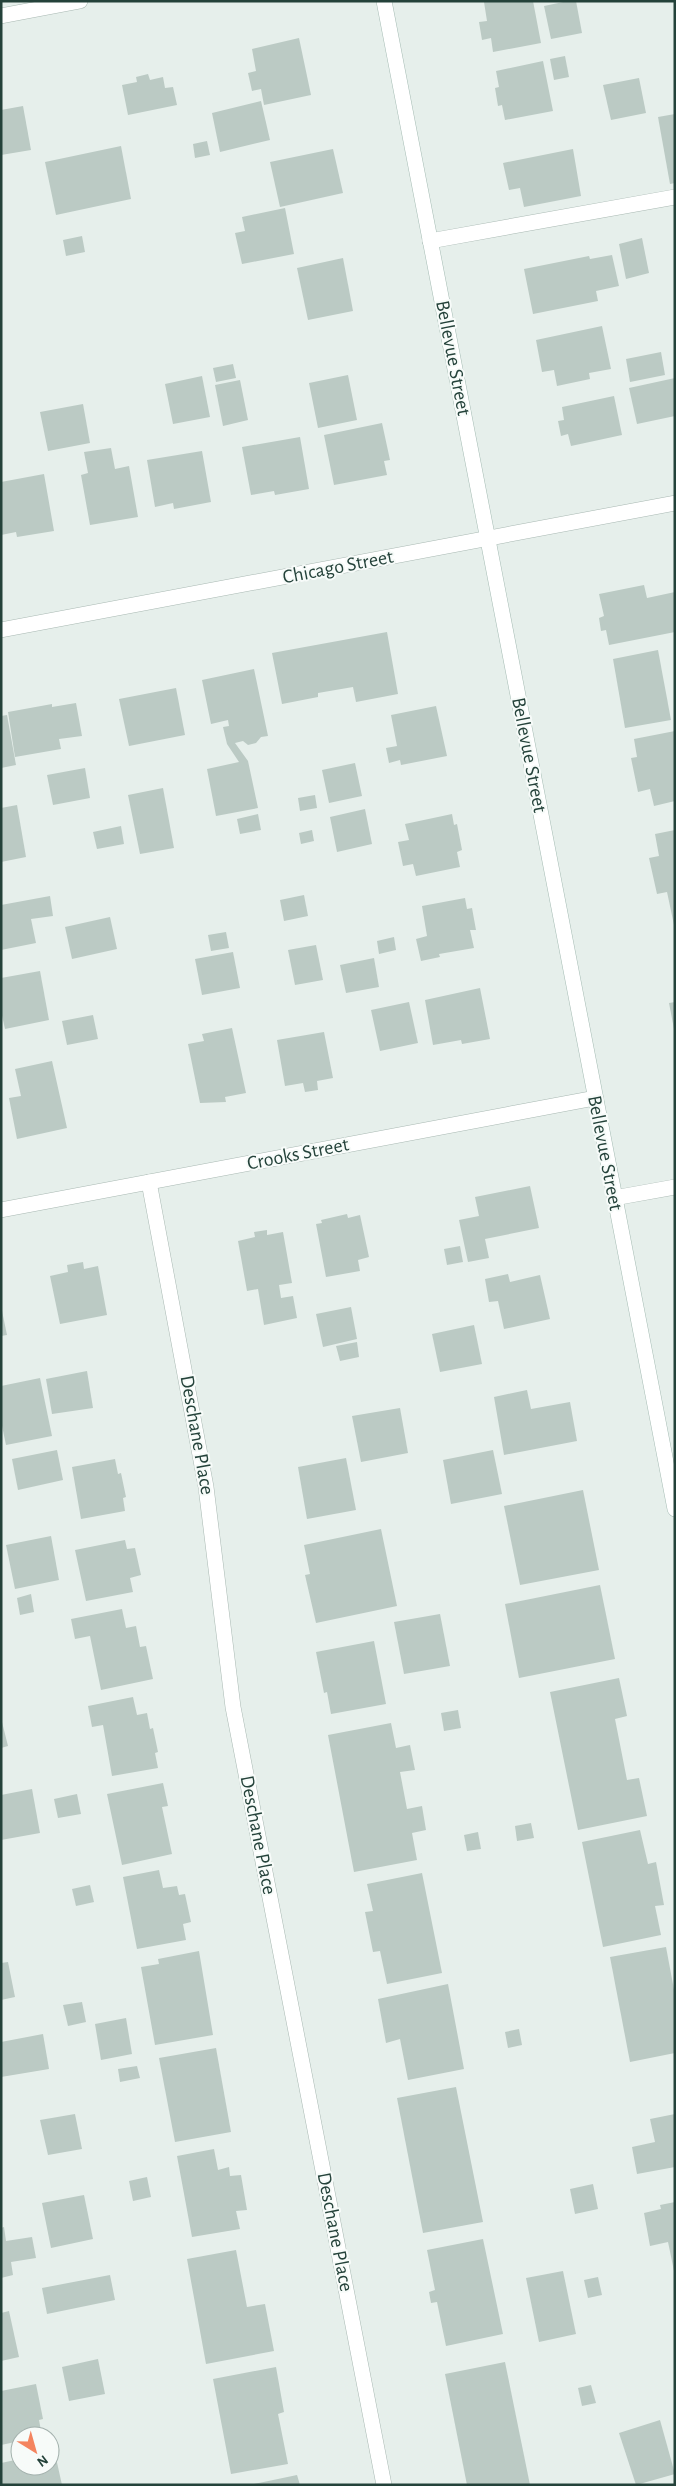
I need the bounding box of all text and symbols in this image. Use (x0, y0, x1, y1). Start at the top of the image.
street label: Bellevue Street (432, 299, 474, 418)
street label: Chicago Street (281, 546, 396, 588)
street label: Bellevue Street (508, 696, 550, 815)
street label: Bellevue Street (584, 1094, 626, 1213)
street label: Crooks Street (246, 1134, 351, 1174)
street label: Deschane Place (177, 1374, 217, 1496)
street label: Deschane Place (237, 1774, 279, 1896)
street label: Deschane Place (314, 2171, 356, 2293)
north arrow (10, 2426, 60, 2476)
text: N (34, 2452, 50, 2469)

